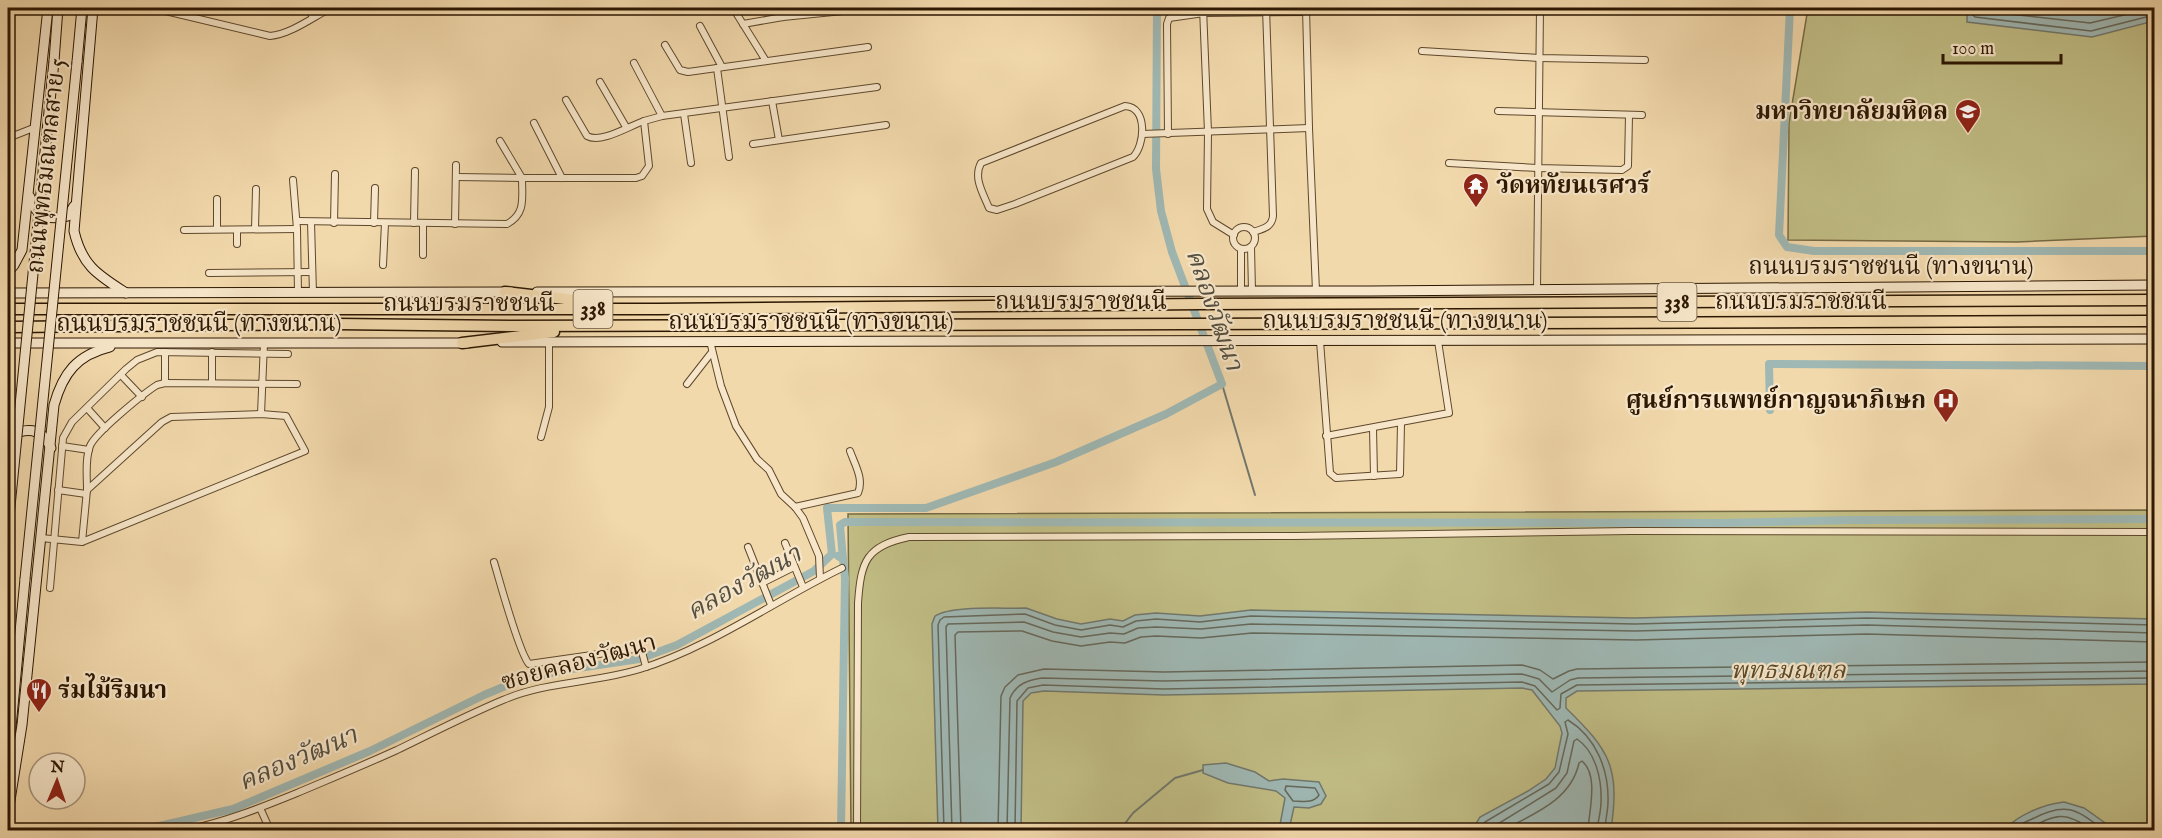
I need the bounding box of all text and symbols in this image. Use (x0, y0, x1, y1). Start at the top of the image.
scale bar (1943, 27, 2062, 65)
text: 100 m (1952, 38, 1994, 61)
street label: ถนนพุทธมณฑลสาย 5 (20, 57, 74, 275)
place label: มหาวิทยาลัยมหิดล (1755, 97, 1948, 128)
school or university icon: มหาวิทยาลัยมหิดล (1953, 97, 1983, 135)
place label: วัดหทัยนเรศวร์ (1496, 170, 1652, 202)
temple icon: วัดหทัยนเรศวร์ (1461, 171, 1491, 209)
water label: คลองวัฒนา (1178, 245, 1251, 376)
street label: ถนนบรมราชชนนี (ทางขนาน) (1748, 252, 2034, 283)
road number: 338 (1658, 283, 1696, 321)
street label: ถนนบรมราชชนนี (995, 287, 1167, 318)
street label: ถนนบรมราชชนนี (1715, 287, 1887, 318)
street label: ถนนบรมราชชนนี (383, 289, 555, 320)
road number: 338 (574, 290, 612, 328)
street label: ถนนบรมราชชนนี (ทางขนาน) (1262, 306, 1548, 337)
street label: ถนนบรมราชชนนี (ทางขนาน) (668, 307, 954, 338)
street label: ถนนบรมราชชนนี (ทางขนาน) (56, 309, 342, 340)
place label: ศูนย์การแพทย์กาญจนาภิเษก (1626, 385, 1926, 417)
hospital icon: ศูนย์การแพทย์กาญจนาภิเษก (1931, 386, 1961, 424)
water label: คลองวัฒนา (681, 537, 808, 628)
street label: ซอยคลองวัฒนา (498, 627, 660, 699)
park label: พุทธมณฑล (1730, 656, 1846, 687)
place label: ร่มไม้ริมนา (58, 673, 167, 707)
restaurant icon: ร่มไม้ริมนา (24, 676, 54, 714)
water label: คลองวัฒนา (233, 719, 364, 799)
north arrow (27, 751, 87, 811)
text: N (49, 758, 65, 778)

